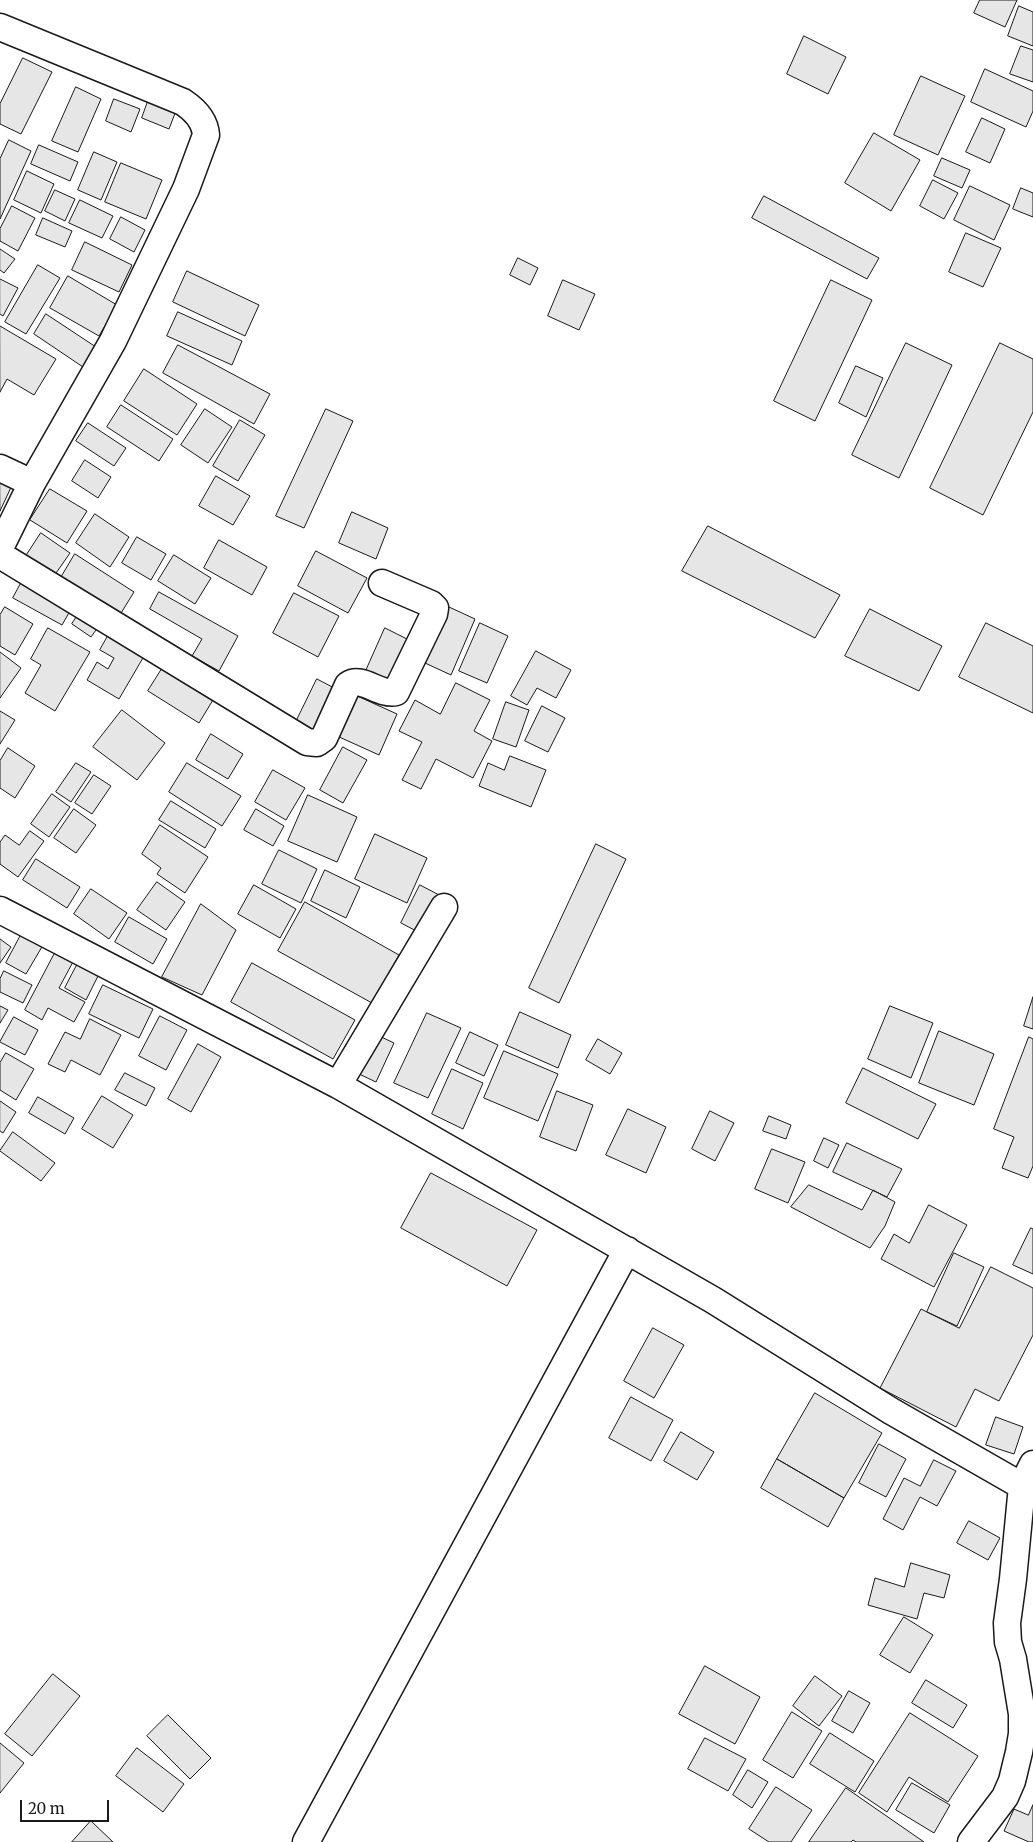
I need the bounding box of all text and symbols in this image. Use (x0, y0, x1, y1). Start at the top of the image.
scale bar (22, 1790, 111, 1822)
text: 20 m (28, 1799, 65, 1818)

